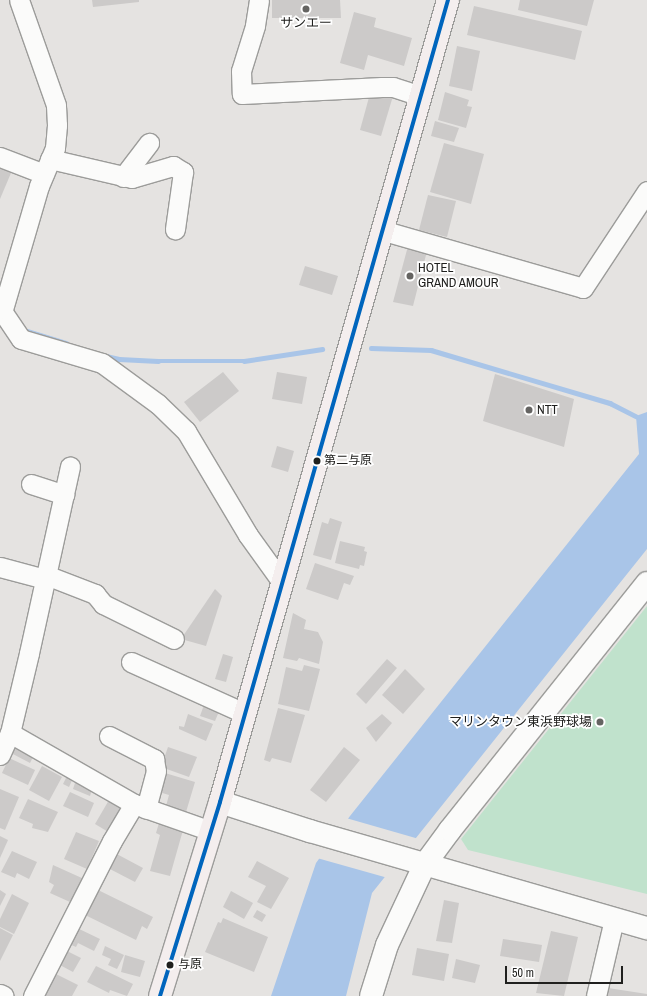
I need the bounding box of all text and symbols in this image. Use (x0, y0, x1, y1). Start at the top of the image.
marker: サンエー (301, 4, 311, 14)
place label: サンエー (280, 15, 332, 31)
place label: HOTEL GRAND AMOUR (418, 261, 499, 292)
marker: HOTEL GRAND AMOUR (405, 271, 415, 281)
place label: NTT (537, 402, 558, 418)
marker: NTT (524, 405, 534, 415)
place label: 第二与原 (324, 454, 372, 468)
marker: 第二与原 (312, 456, 322, 466)
place label: マリンタウン東浜野球場 (449, 714, 592, 730)
marker: マリンタウン東浜野球場 (595, 717, 605, 727)
place label: 与原 (178, 958, 202, 972)
scale bar (507, 958, 625, 984)
marker: 与原 (165, 960, 175, 970)
text: 50 m (512, 965, 534, 981)

